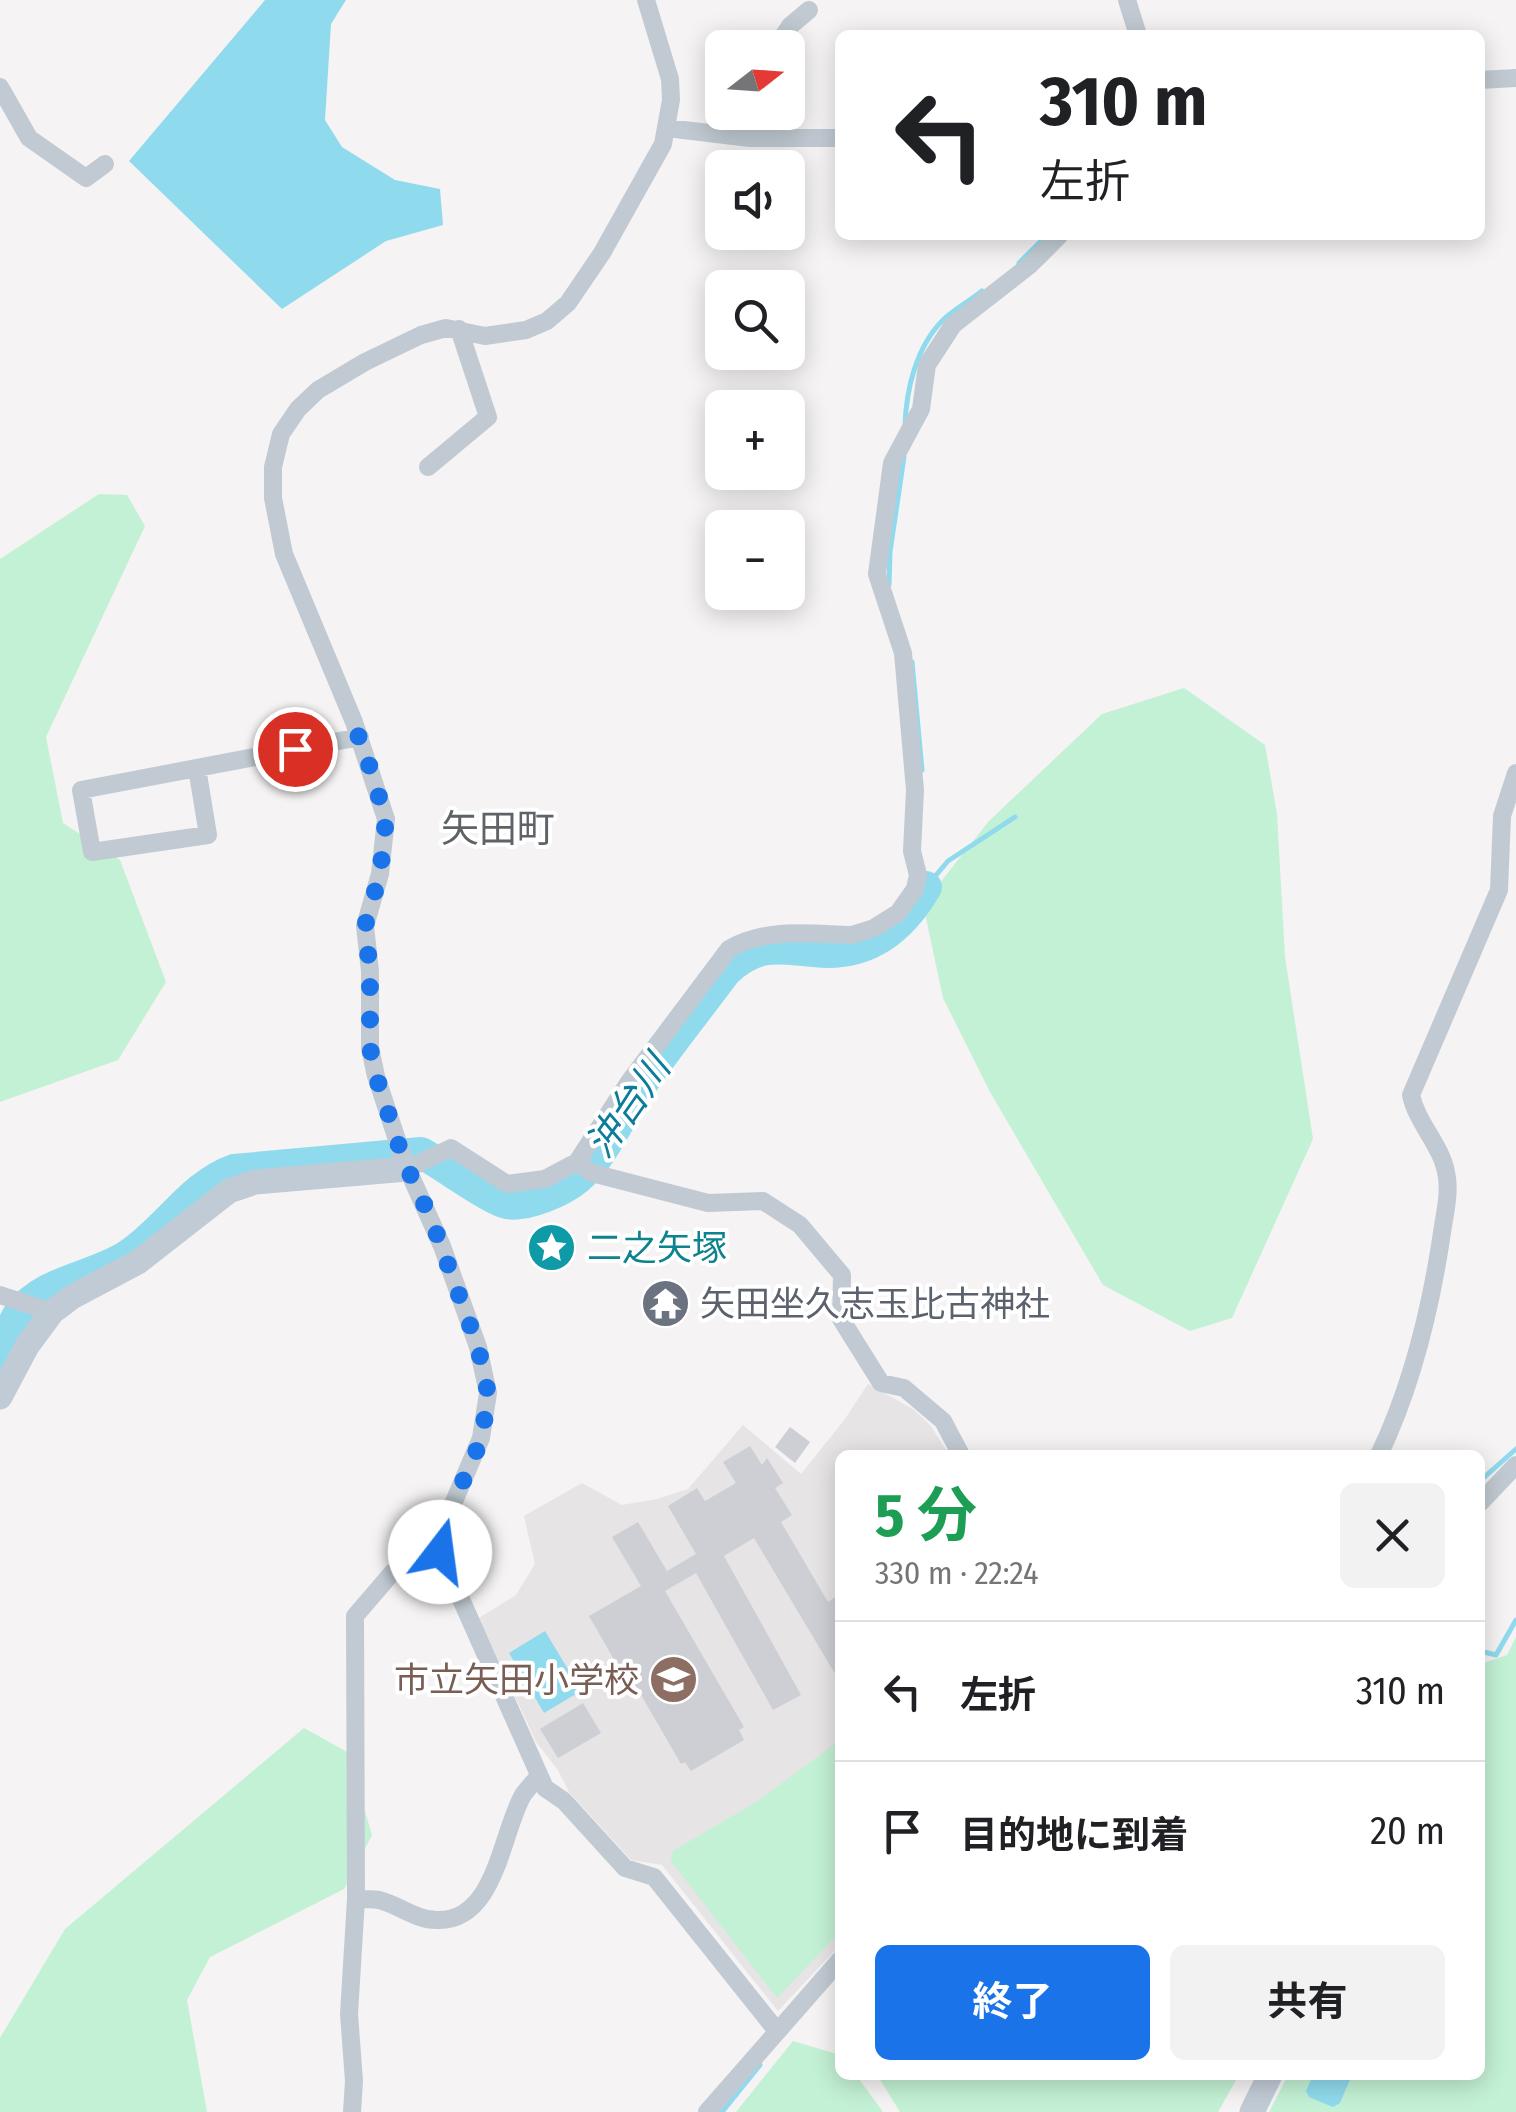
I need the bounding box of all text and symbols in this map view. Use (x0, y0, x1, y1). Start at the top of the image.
north arrow (705, 30, 805, 130)
map controls (705, 30, 805, 610)
text: 310 m (1040, 60, 1208, 144)
icon: left (875, 70, 1005, 200)
button: sound (705, 150, 805, 250)
text: 左折 (1040, 155, 1130, 209)
button: search (705, 270, 805, 370)
button: + (705, 390, 805, 490)
button: − (705, 510, 805, 610)
pin (253, 707, 338, 792)
icon: arrive (268, 722, 323, 777)
district label: 矢田町 (441, 806, 555, 852)
water label: 沖台川 (576, 1043, 682, 1166)
place icon: 二之矢塚 (526, 1222, 578, 1274)
place label: 二之矢塚 (587, 1227, 727, 1269)
temple icon: 矢田坐久志玉比古神社 (639, 1278, 691, 1330)
place label: 矢田坐久志玉比古神社 (700, 1283, 1050, 1325)
text: 5 分 (875, 1480, 977, 1552)
button: close (1340, 1483, 1445, 1588)
position arrow (388, 1500, 492, 1604)
text: 330 m · 22:24 (875, 1554, 1038, 1592)
school or university icon: 市立矢田小学校 (648, 1654, 700, 1706)
place label: 市立矢田小学校 (394, 1659, 639, 1701)
icon: left (875, 1664, 930, 1719)
text: 310 m (1356, 1668, 1445, 1714)
text: 左折 (960, 1672, 1036, 1718)
icon: arrive (875, 1804, 930, 1859)
text: 20 m (1370, 1808, 1445, 1854)
text: 目的地に到着 (960, 1812, 1188, 1858)
button: 終了 (875, 1945, 1150, 2060)
button: 共有 (1170, 1945, 1445, 2060)

